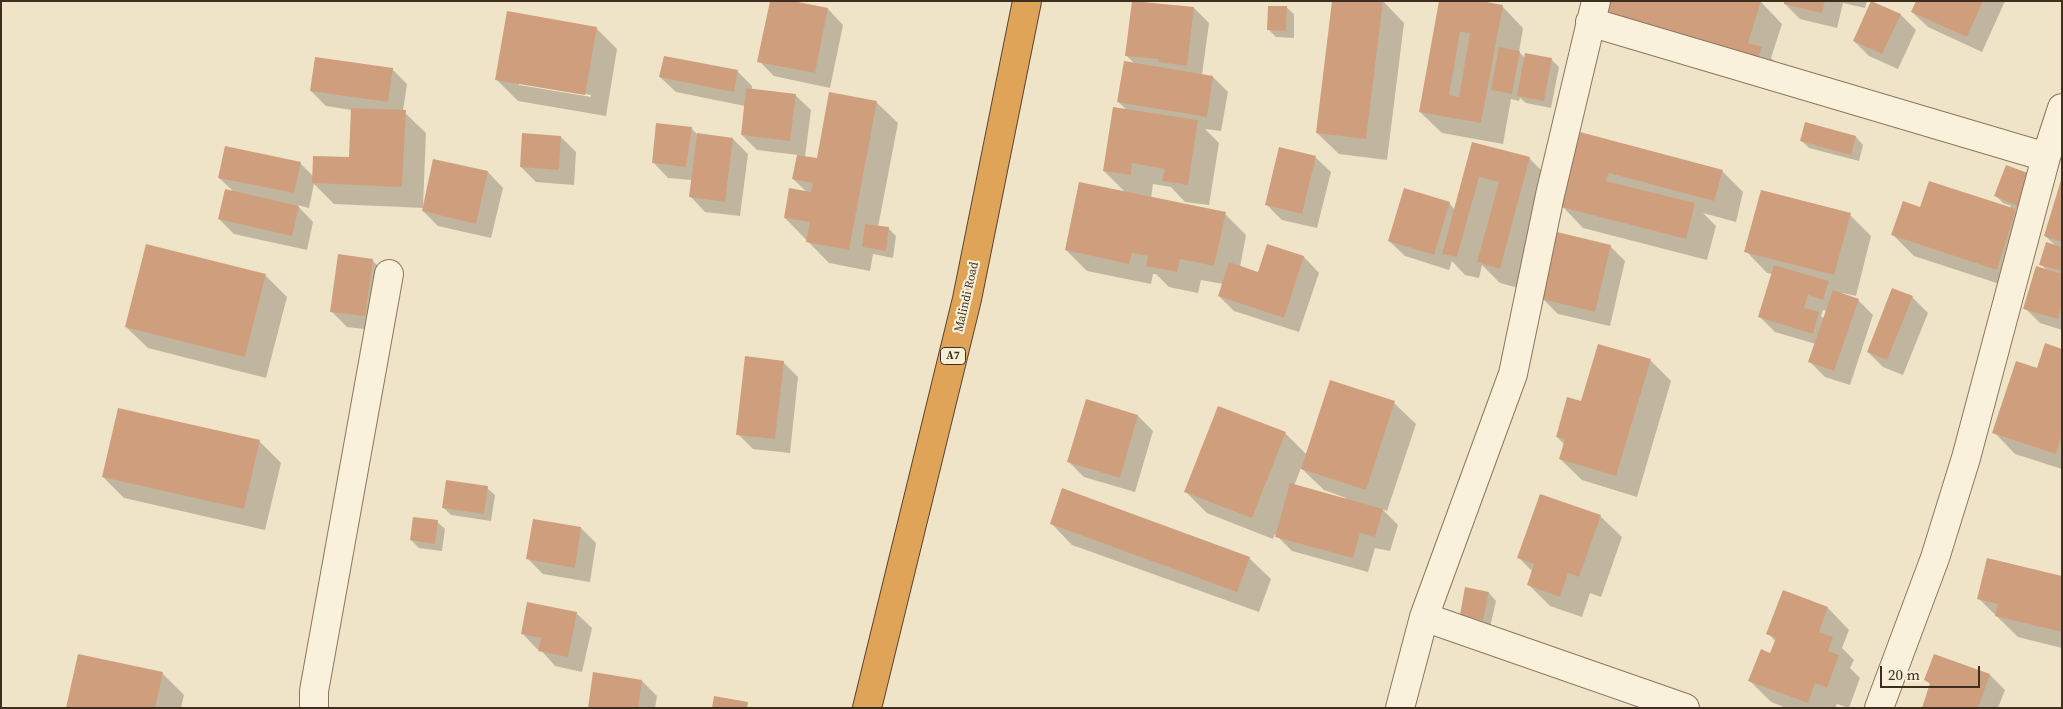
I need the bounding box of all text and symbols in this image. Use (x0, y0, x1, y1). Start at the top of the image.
street label: Malindi Road (952, 261, 982, 333)
road number: A7 (940, 348, 966, 364)
scale bar (1883, 656, 1983, 688)
text: 20 m (1888, 664, 1920, 685)

